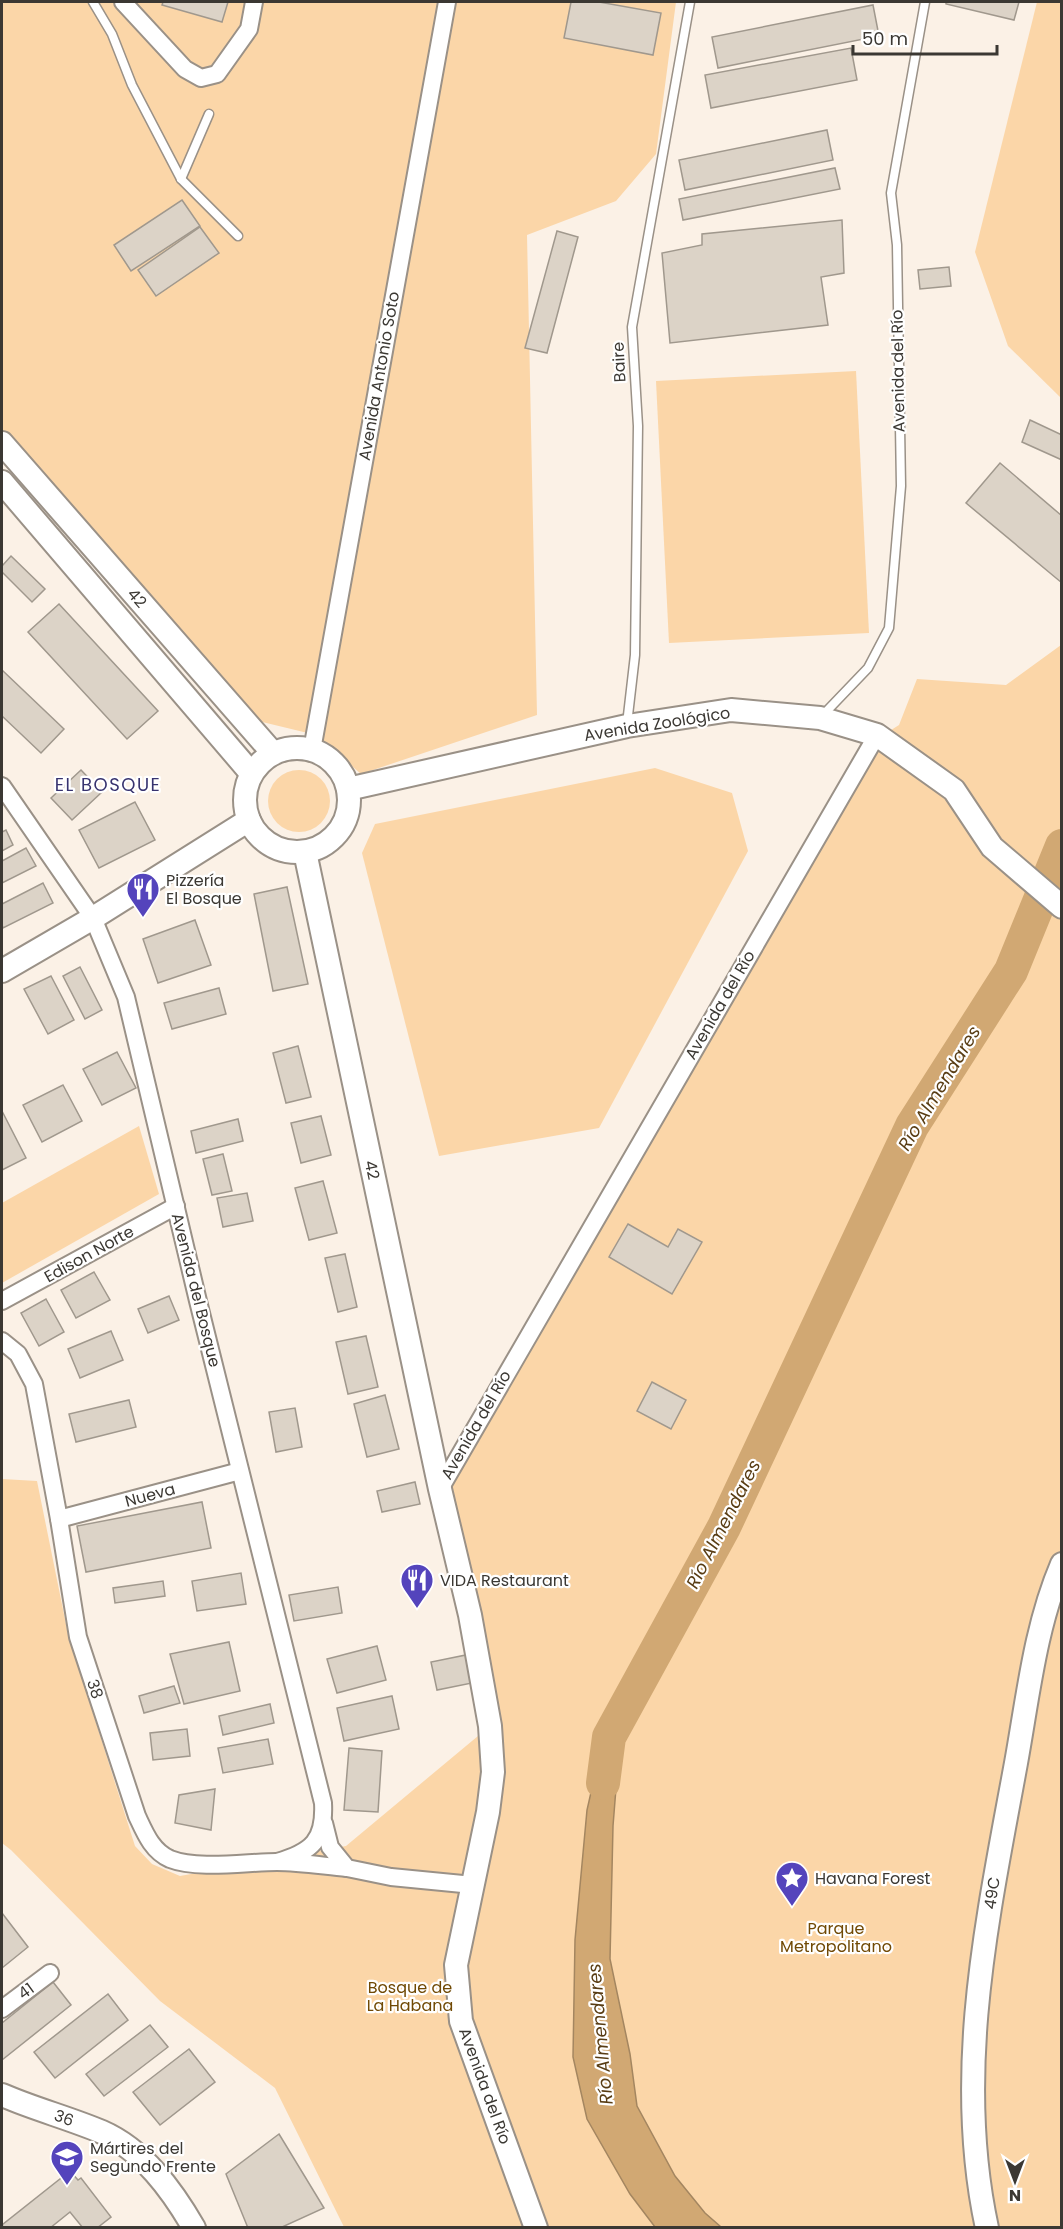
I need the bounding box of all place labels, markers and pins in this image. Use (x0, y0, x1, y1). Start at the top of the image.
place label: Pizzería El Bosque (166, 869, 242, 910)
restaurant icon: Pizzería El Bosque (125, 871, 161, 918)
restaurant icon: VIDA Restaurant (399, 1562, 435, 1609)
place label: VIDA Restaurant (440, 1569, 569, 1592)
place icon: Havana Forest (774, 1860, 810, 1907)
place label: Havana Forest (815, 1867, 931, 1890)
place label: Mártires del Segundo Frente (90, 2137, 216, 2178)
school or university icon: Mártires del Segundo Frente (49, 2139, 85, 2186)

